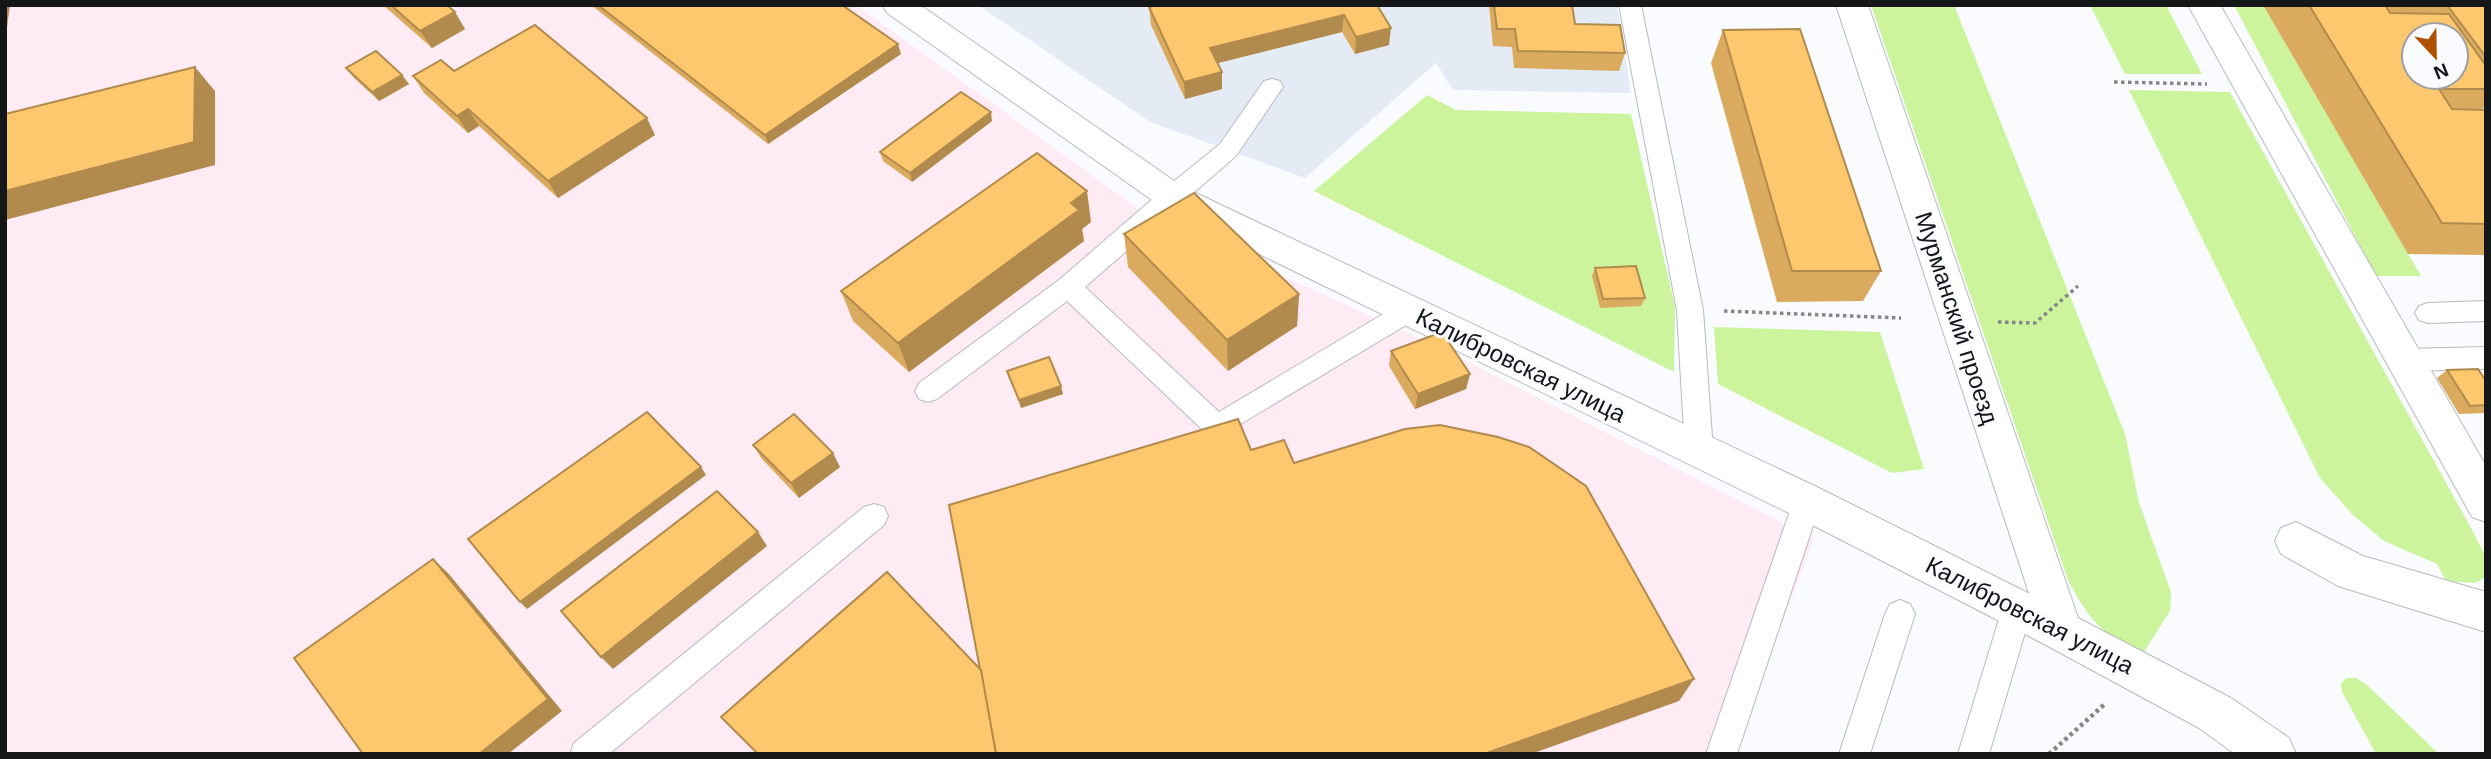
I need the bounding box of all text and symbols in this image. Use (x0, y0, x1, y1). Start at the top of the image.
north arrow (2400, 21, 2470, 91)
text: N (2431, 59, 2451, 84)
street label: Мурманский проезд (1910, 209, 2004, 427)
street label: Калибровская улица (1412, 303, 1631, 428)
street label: Калибровская улица (1922, 551, 2139, 679)

